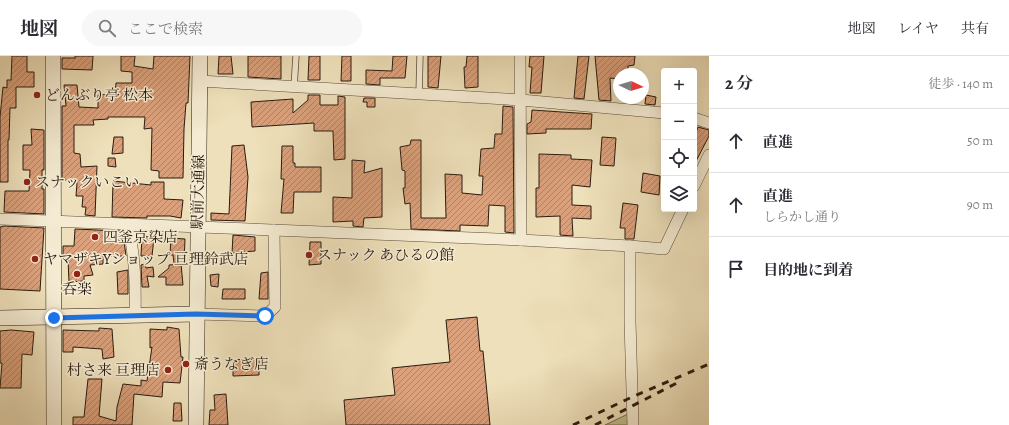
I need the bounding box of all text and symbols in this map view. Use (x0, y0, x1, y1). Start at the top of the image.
search box (82, 10, 362, 46)
text: 地図 (20, 16, 58, 42)
icon: search (96, 17, 118, 39)
text: ここで検索 (128, 19, 203, 39)
text: 地図 (848, 19, 876, 38)
text: レイヤ (898, 19, 939, 38)
text: 共有 (961, 19, 989, 38)
north arrow (613, 68, 649, 104)
map controls (661, 68, 697, 212)
button: + (661, 68, 697, 104)
text: 2 分 (725, 72, 753, 95)
text: 徒歩 · 140 m (929, 75, 993, 92)
place label: どんぶり亭 松本 (45, 85, 153, 105)
marker: どんぶり亭 松本 (32, 90, 42, 100)
button: − (661, 104, 697, 140)
icon: ahead (725, 130, 747, 152)
text: 直進 (763, 132, 793, 152)
text: 50 m (967, 132, 993, 149)
button: locate (661, 140, 697, 176)
street label: 駅前大通線 (187, 154, 209, 230)
place label: スナックいこい (35, 172, 139, 192)
button: layers (661, 176, 697, 212)
marker: スナックいこい (22, 177, 32, 187)
text: 直進 (763, 186, 793, 206)
icon: ahead (725, 194, 747, 216)
text: 90 m (967, 196, 993, 213)
text: しらかし通り (763, 208, 841, 225)
place label: 四釜京染店 (103, 227, 178, 247)
marker: 四釜京染店 (90, 232, 100, 242)
place label: スナック あひるの館 (317, 245, 454, 265)
place label: ヤマザキYショップ 亘理鈴武店 (43, 249, 249, 269)
marker: スナック あひるの館 (304, 250, 314, 260)
marker: ヤマザキYショップ 亘理鈴武店 (30, 254, 40, 264)
icon: arrive (725, 258, 747, 280)
text: 目的地に到着 (763, 260, 853, 280)
marker: 呑楽 (72, 269, 82, 279)
place label: 呑楽 (62, 279, 92, 299)
route start (256, 307, 274, 325)
route end (45, 309, 63, 327)
place label: 斎うなぎ店 (194, 354, 269, 374)
marker: 斎うなぎ店 (181, 359, 191, 369)
place label: 村さ来 亘理店 (67, 360, 160, 380)
marker: 村さ来 亘理店 (163, 365, 173, 375)

